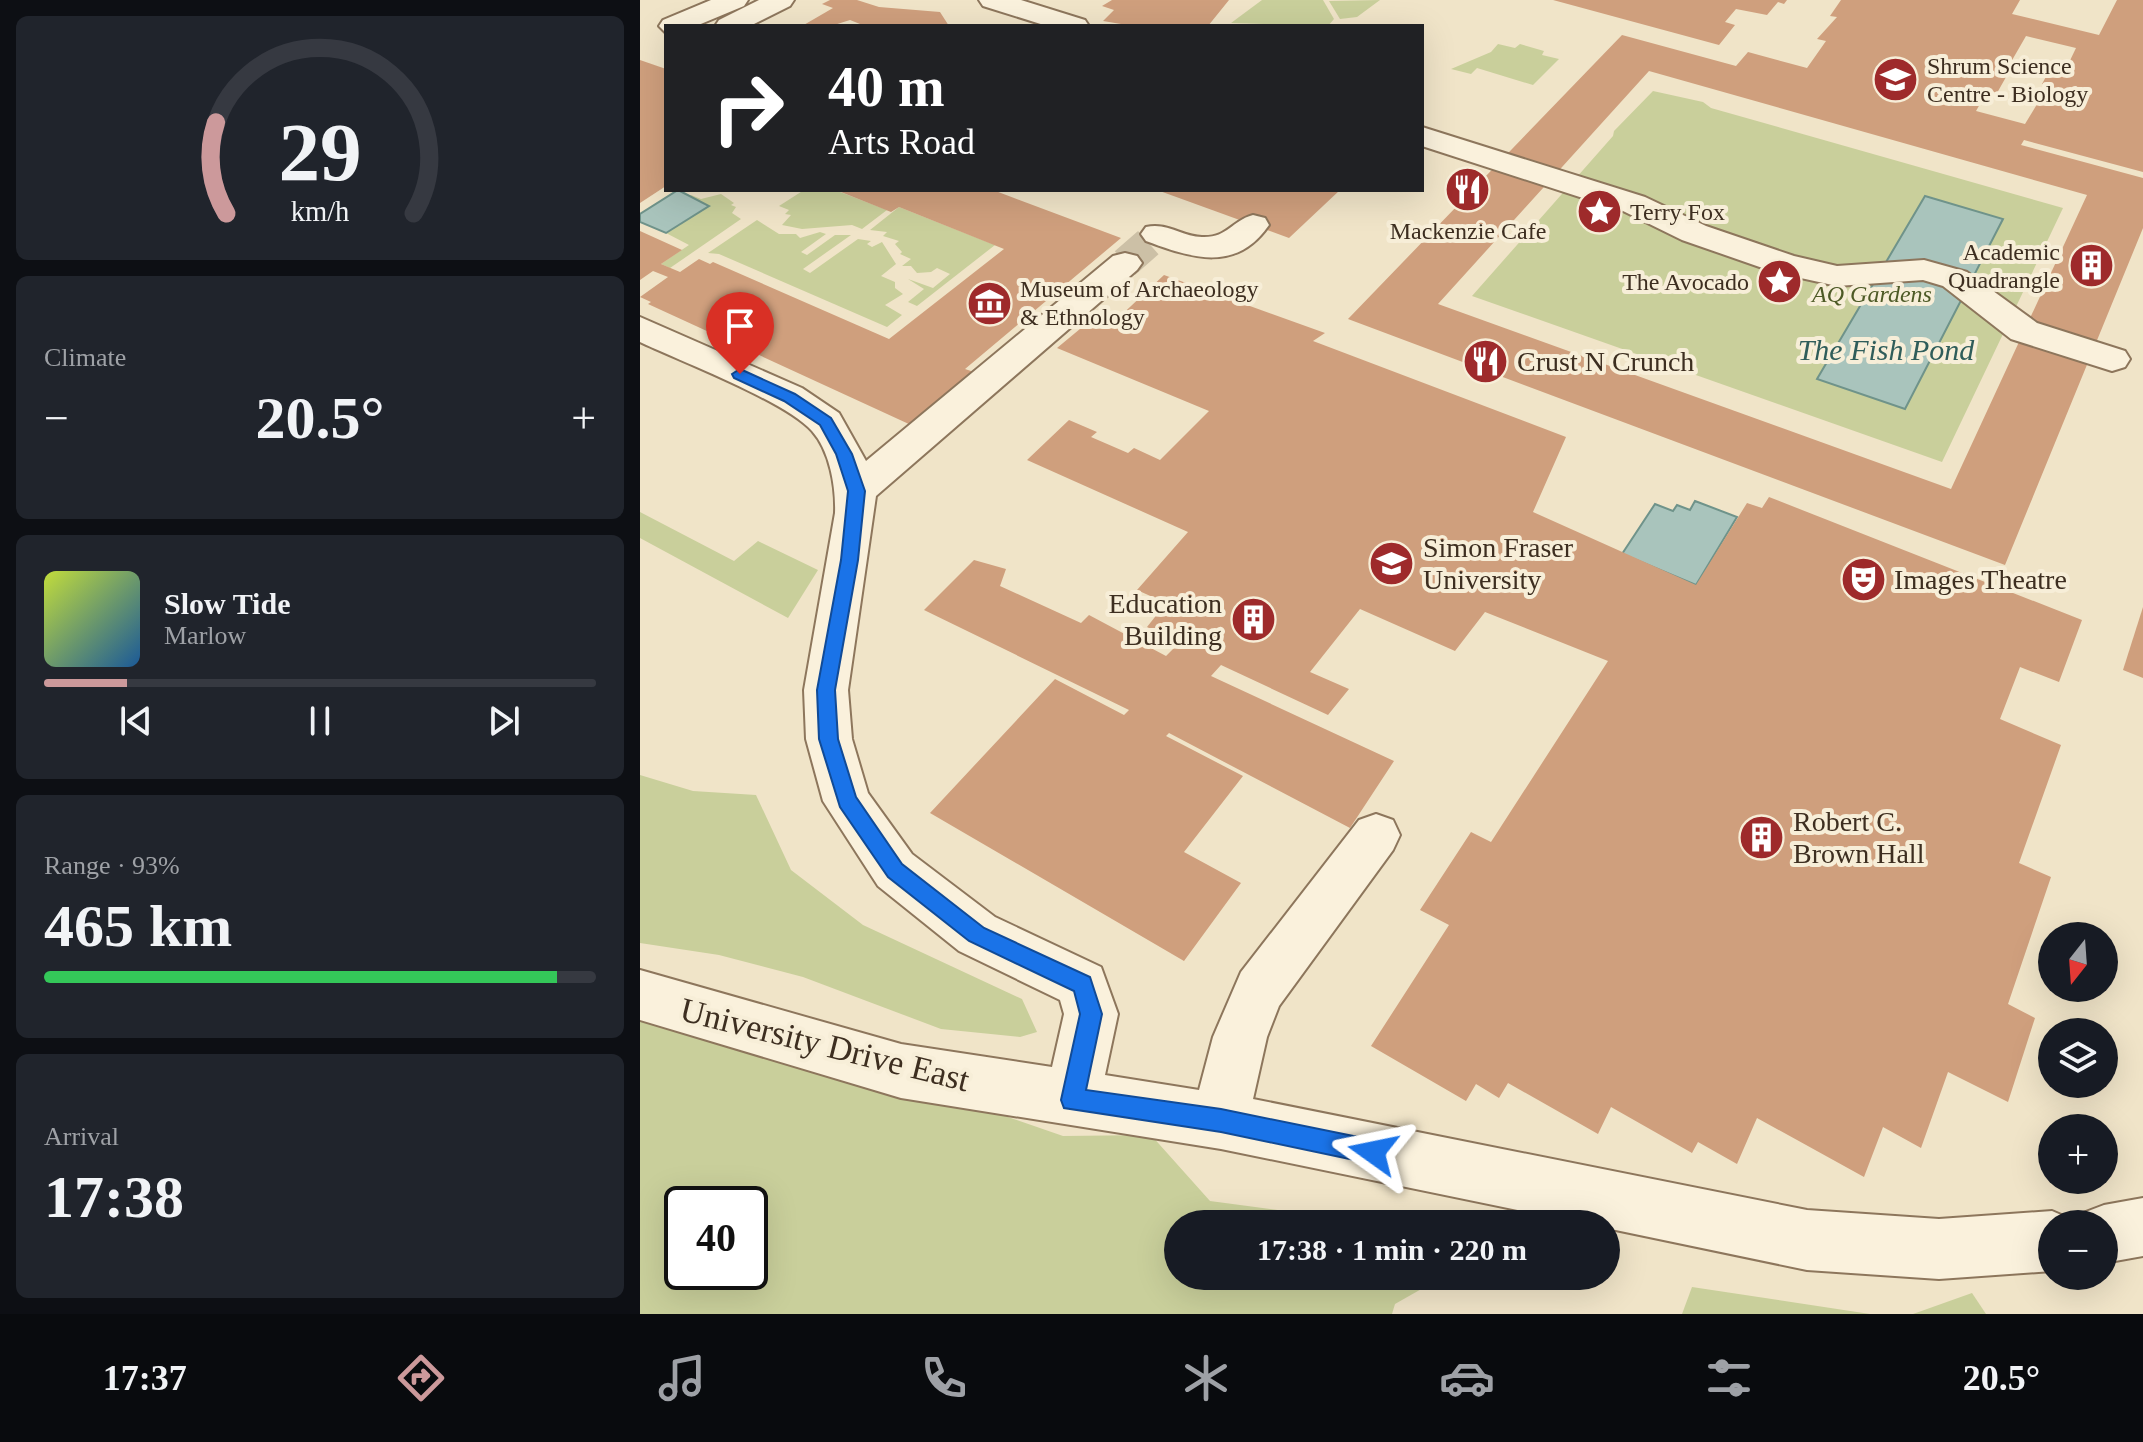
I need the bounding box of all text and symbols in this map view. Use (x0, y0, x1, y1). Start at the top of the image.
place label: Shrum Science Centre - Biology (1927, 53, 2088, 107)
icon: right (696, 56, 800, 160)
text: 40 m (828, 56, 945, 118)
school or university icon: Shrum Science Centre - Biology (1872, 56, 1920, 104)
text: 29 (278, 105, 362, 197)
text: Arts Road (828, 122, 975, 162)
restaurant icon: Mackenzie Cafe (1444, 165, 1492, 213)
place icon: Terry Fox (1575, 188, 1623, 236)
text: km/h (291, 196, 349, 227)
place label: Terry Fox (1630, 199, 1725, 225)
place label: Mackenzie Cafe (1390, 218, 1546, 244)
place label: Academic Quadrangle (1948, 239, 2060, 293)
building icon: Academic Quadrangle (2067, 242, 2115, 290)
place icon: The Avocado (1756, 258, 1804, 306)
place label: The Avocado (1622, 269, 1749, 295)
place label: Museum of Archaeology & Ethnology (1020, 276, 1259, 330)
museum icon: Museum of Archaeology & Ethnology (965, 279, 1013, 327)
park label: AQ Gardens (1810, 281, 1932, 307)
pin (706, 292, 774, 374)
icon: arrive (718, 304, 762, 348)
water label: The Fish Pond (1798, 333, 1975, 366)
restaurant icon: Crust N Crunch (1462, 337, 1510, 385)
text: Climate (44, 343, 126, 372)
place label: Crust N Crunch (1517, 346, 1694, 377)
text: 20.5° (256, 385, 385, 451)
text: − (44, 394, 69, 443)
text: + (571, 394, 596, 443)
place label: Simon Fraser University (1423, 532, 1574, 595)
school or university icon: Simon Fraser University (1368, 539, 1416, 587)
theatre icon: Images Theatre (1839, 555, 1887, 603)
place label: Images Theatre (1894, 564, 2067, 595)
text: Slow Tide (164, 587, 290, 620)
place label: Education Building (1108, 588, 1222, 651)
building icon: Education Building (1229, 595, 1277, 643)
text: Marlow (164, 621, 246, 650)
icon: previous (114, 699, 158, 743)
icon: pause (298, 699, 342, 743)
icon: next (482, 699, 526, 743)
place label: Robert C. Brown Hall (1793, 806, 1925, 869)
building icon: Robert C. Brown Hall (1738, 813, 1786, 861)
text: Range · 93% (44, 851, 180, 880)
text: 465 km (44, 893, 232, 959)
north arrow (2038, 922, 2118, 1002)
map controls (2038, 922, 2118, 1290)
street label: University Drive East (677, 991, 974, 1098)
button: layers (2038, 1018, 2118, 1098)
position arrow (1331, 1110, 1415, 1194)
button: + (2038, 1114, 2118, 1194)
text: Arrival (44, 1122, 119, 1151)
text: 17:38 (44, 1164, 184, 1230)
speed limit sign: 40 (664, 1186, 768, 1290)
button: − (2038, 1210, 2118, 1290)
text: 17:38 · 1 min · 220 m (1257, 1233, 1527, 1266)
icon: directions (393, 1350, 449, 1406)
icon: music (654, 1350, 710, 1406)
icon: phone (916, 1350, 972, 1406)
icon: climate (1178, 1350, 1234, 1406)
icon: car (1439, 1350, 1495, 1406)
icon: filters (1701, 1350, 1757, 1406)
text: 17:37 (103, 1358, 187, 1398)
text: 20.5° (1963, 1358, 2040, 1398)

